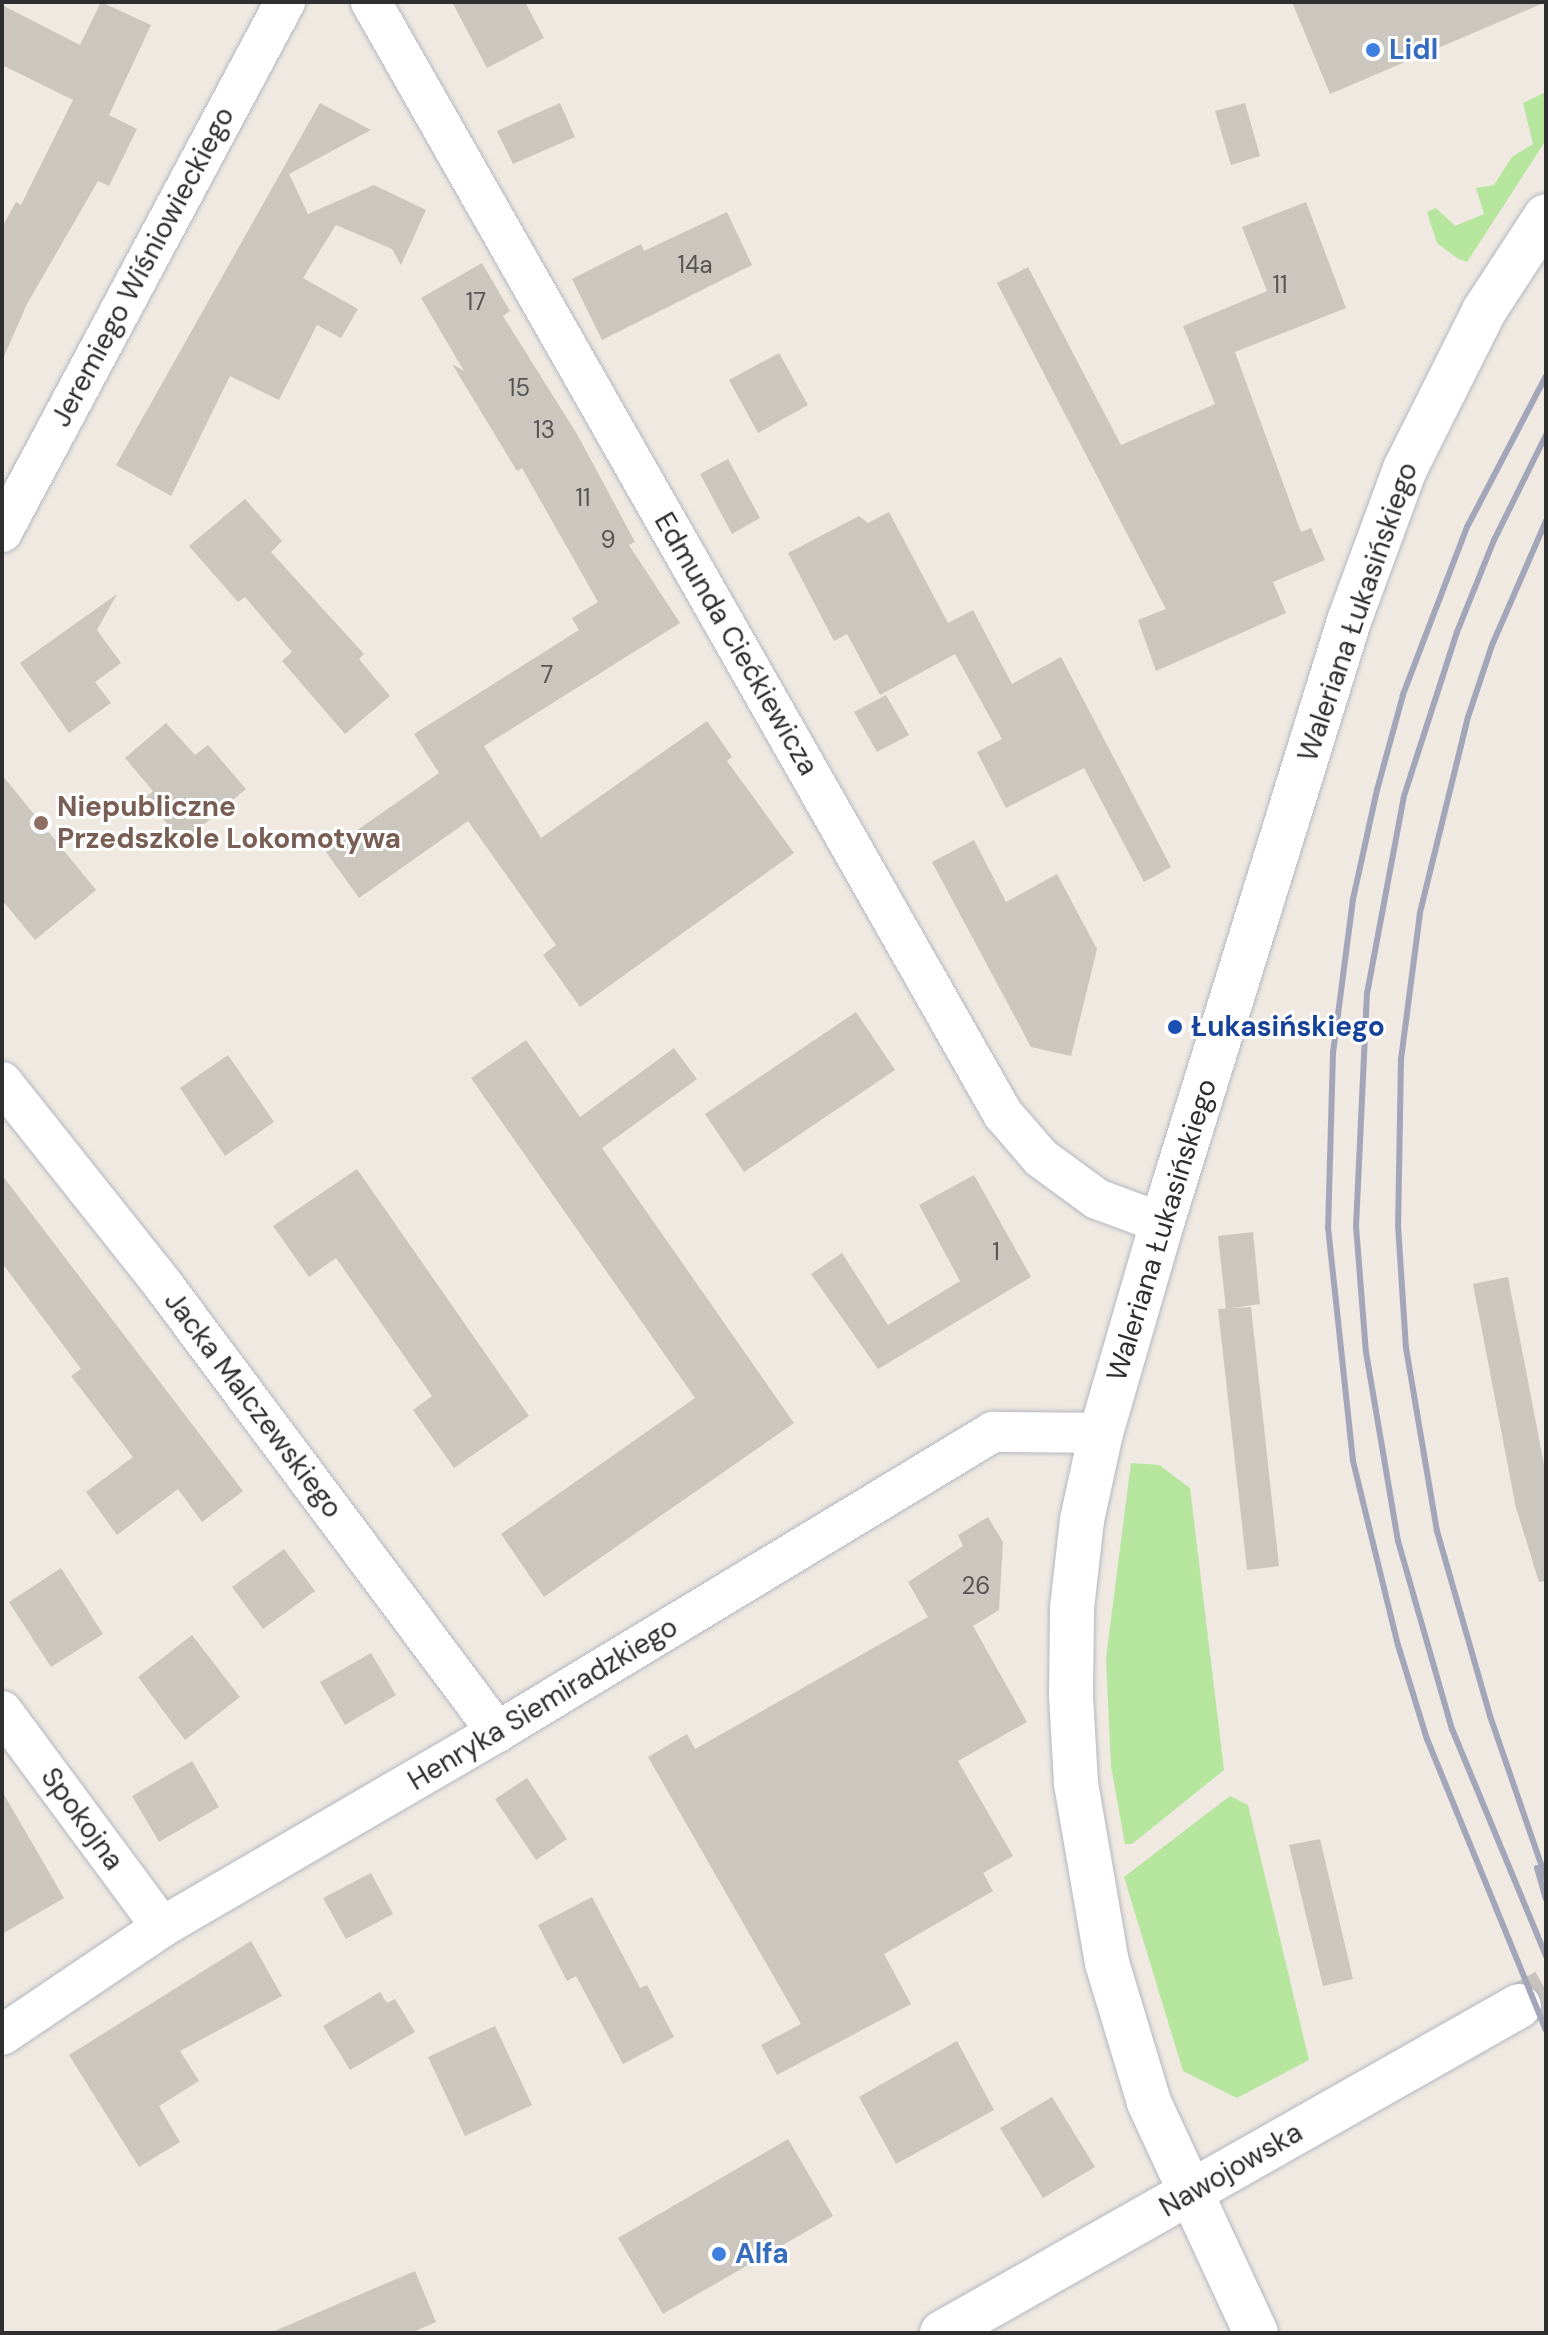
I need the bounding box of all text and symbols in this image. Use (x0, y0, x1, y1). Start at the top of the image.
place label: Lidl (1389, 33, 1438, 67)
marker: Lidl (1364, 41, 1382, 59)
street label: Jeremiego Wiśniowieckiego (44, 101, 242, 433)
house number: 14a (677, 251, 713, 279)
house number: 11 (1273, 271, 1287, 299)
house number: 17 (466, 288, 486, 316)
house number: 15 (508, 374, 530, 402)
house number: 13 (533, 416, 555, 444)
street label: Waleriana Łukasińskiego (1291, 458, 1425, 766)
house number: 11 (576, 484, 590, 512)
street label: Edmunda Ciećkiewicza (647, 507, 825, 781)
house number: 9 (600, 526, 616, 554)
house number: 7 (541, 661, 553, 689)
place label: Niepubliczne Przedszkole Lokomotywa (57, 790, 401, 856)
marker: Niepubliczne Przedszkole Lokomotywa (32, 814, 50, 832)
place label: Łukasińskiego (1191, 1010, 1385, 1044)
marker: Łukasińskiego (1166, 1018, 1184, 1036)
street label: Waleriana Łukasińskiego (1100, 1075, 1224, 1385)
house number: 1 (992, 1238, 1000, 1266)
street label: Jacka Malczewskiego (157, 1285, 349, 1525)
house number: 26 (962, 1572, 990, 1600)
street label: Henryka Siemiradzkiego (402, 1610, 684, 1798)
street label: Spokojna (34, 1761, 130, 1877)
street label: Nawojowska (1154, 2116, 1308, 2224)
place label: Alfa (735, 2237, 789, 2271)
marker: Alfa (710, 2245, 728, 2263)

